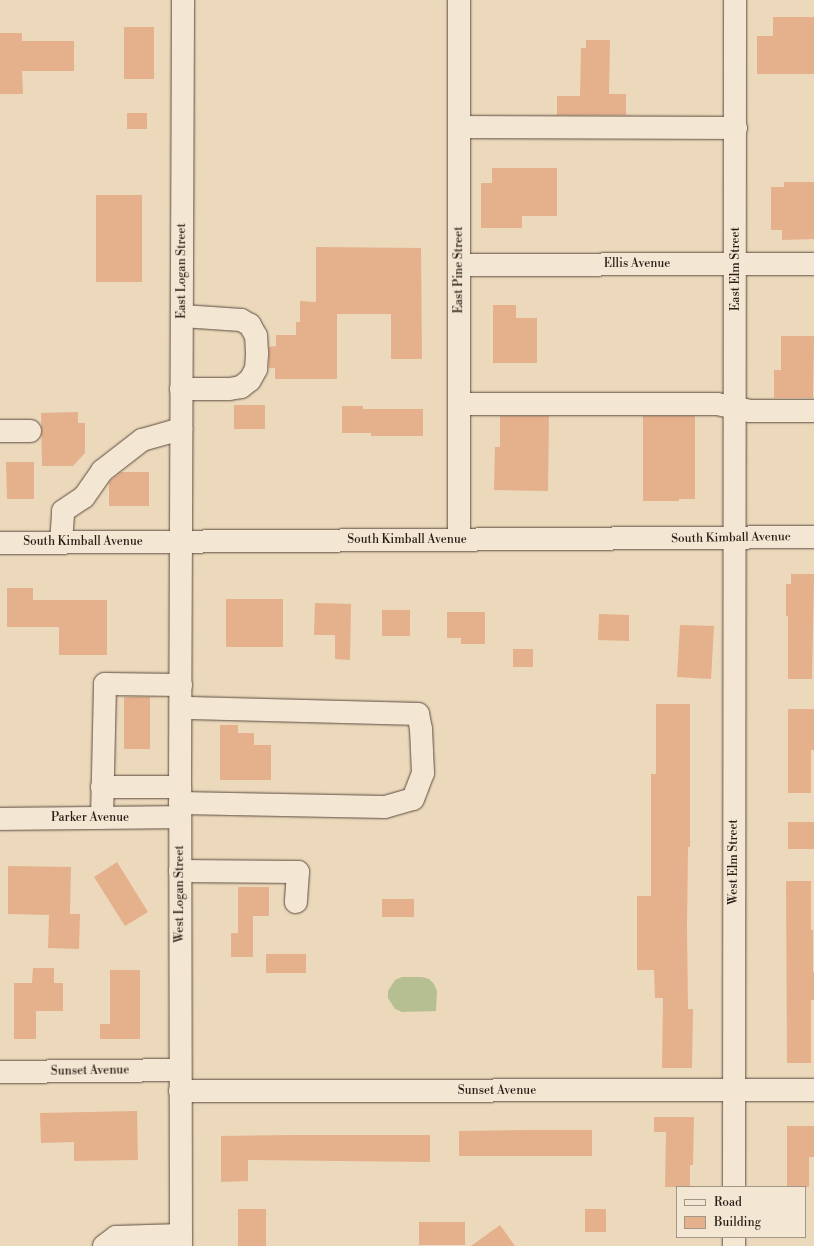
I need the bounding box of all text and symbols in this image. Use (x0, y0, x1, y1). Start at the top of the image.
street label: East Logan Street (175, 223, 189, 319)
street label: East Pine Street (452, 227, 466, 313)
street label: East Elm Street (729, 227, 743, 311)
street label: Ellis Avenue (604, 257, 670, 271)
street label: South Kimball Avenue (671, 530, 791, 546)
street label: South Kimball Avenue (347, 533, 467, 547)
street label: South Kimball Avenue (23, 535, 143, 549)
street label: Parker Avenue (51, 811, 129, 825)
street label: West Elm Street (727, 819, 741, 905)
street label: West Logan Street (173, 845, 187, 943)
street label: Sunset Avenue (51, 1063, 129, 1079)
street label: Sunset Avenue (458, 1084, 536, 1098)
legend (676, 1186, 806, 1238)
text: Road (714, 1195, 742, 1210)
text: Building (714, 1215, 761, 1230)

